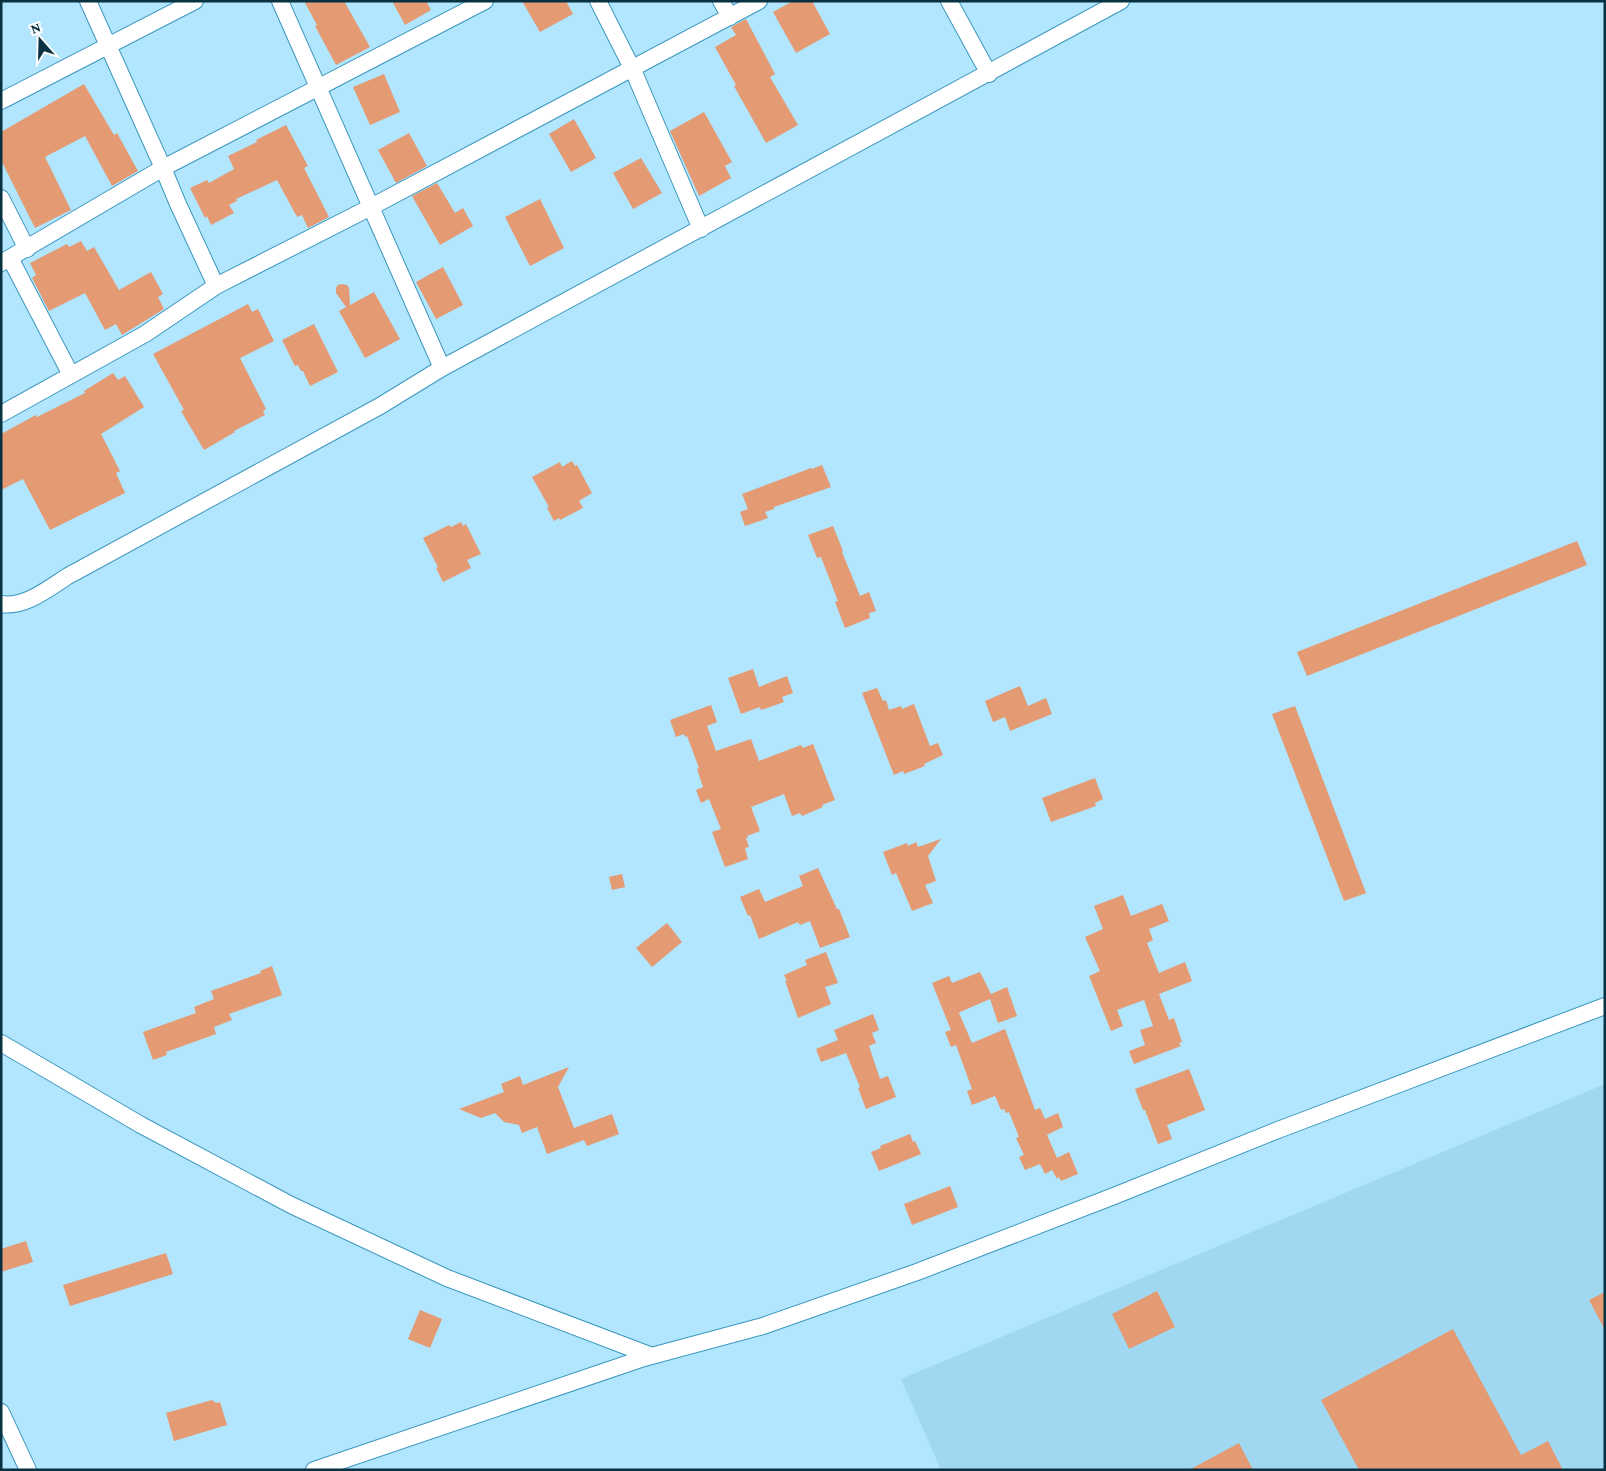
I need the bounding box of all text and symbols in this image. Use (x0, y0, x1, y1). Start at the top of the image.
north arrow (15, 15, 65, 65)
text: N (28, 18, 43, 37)

